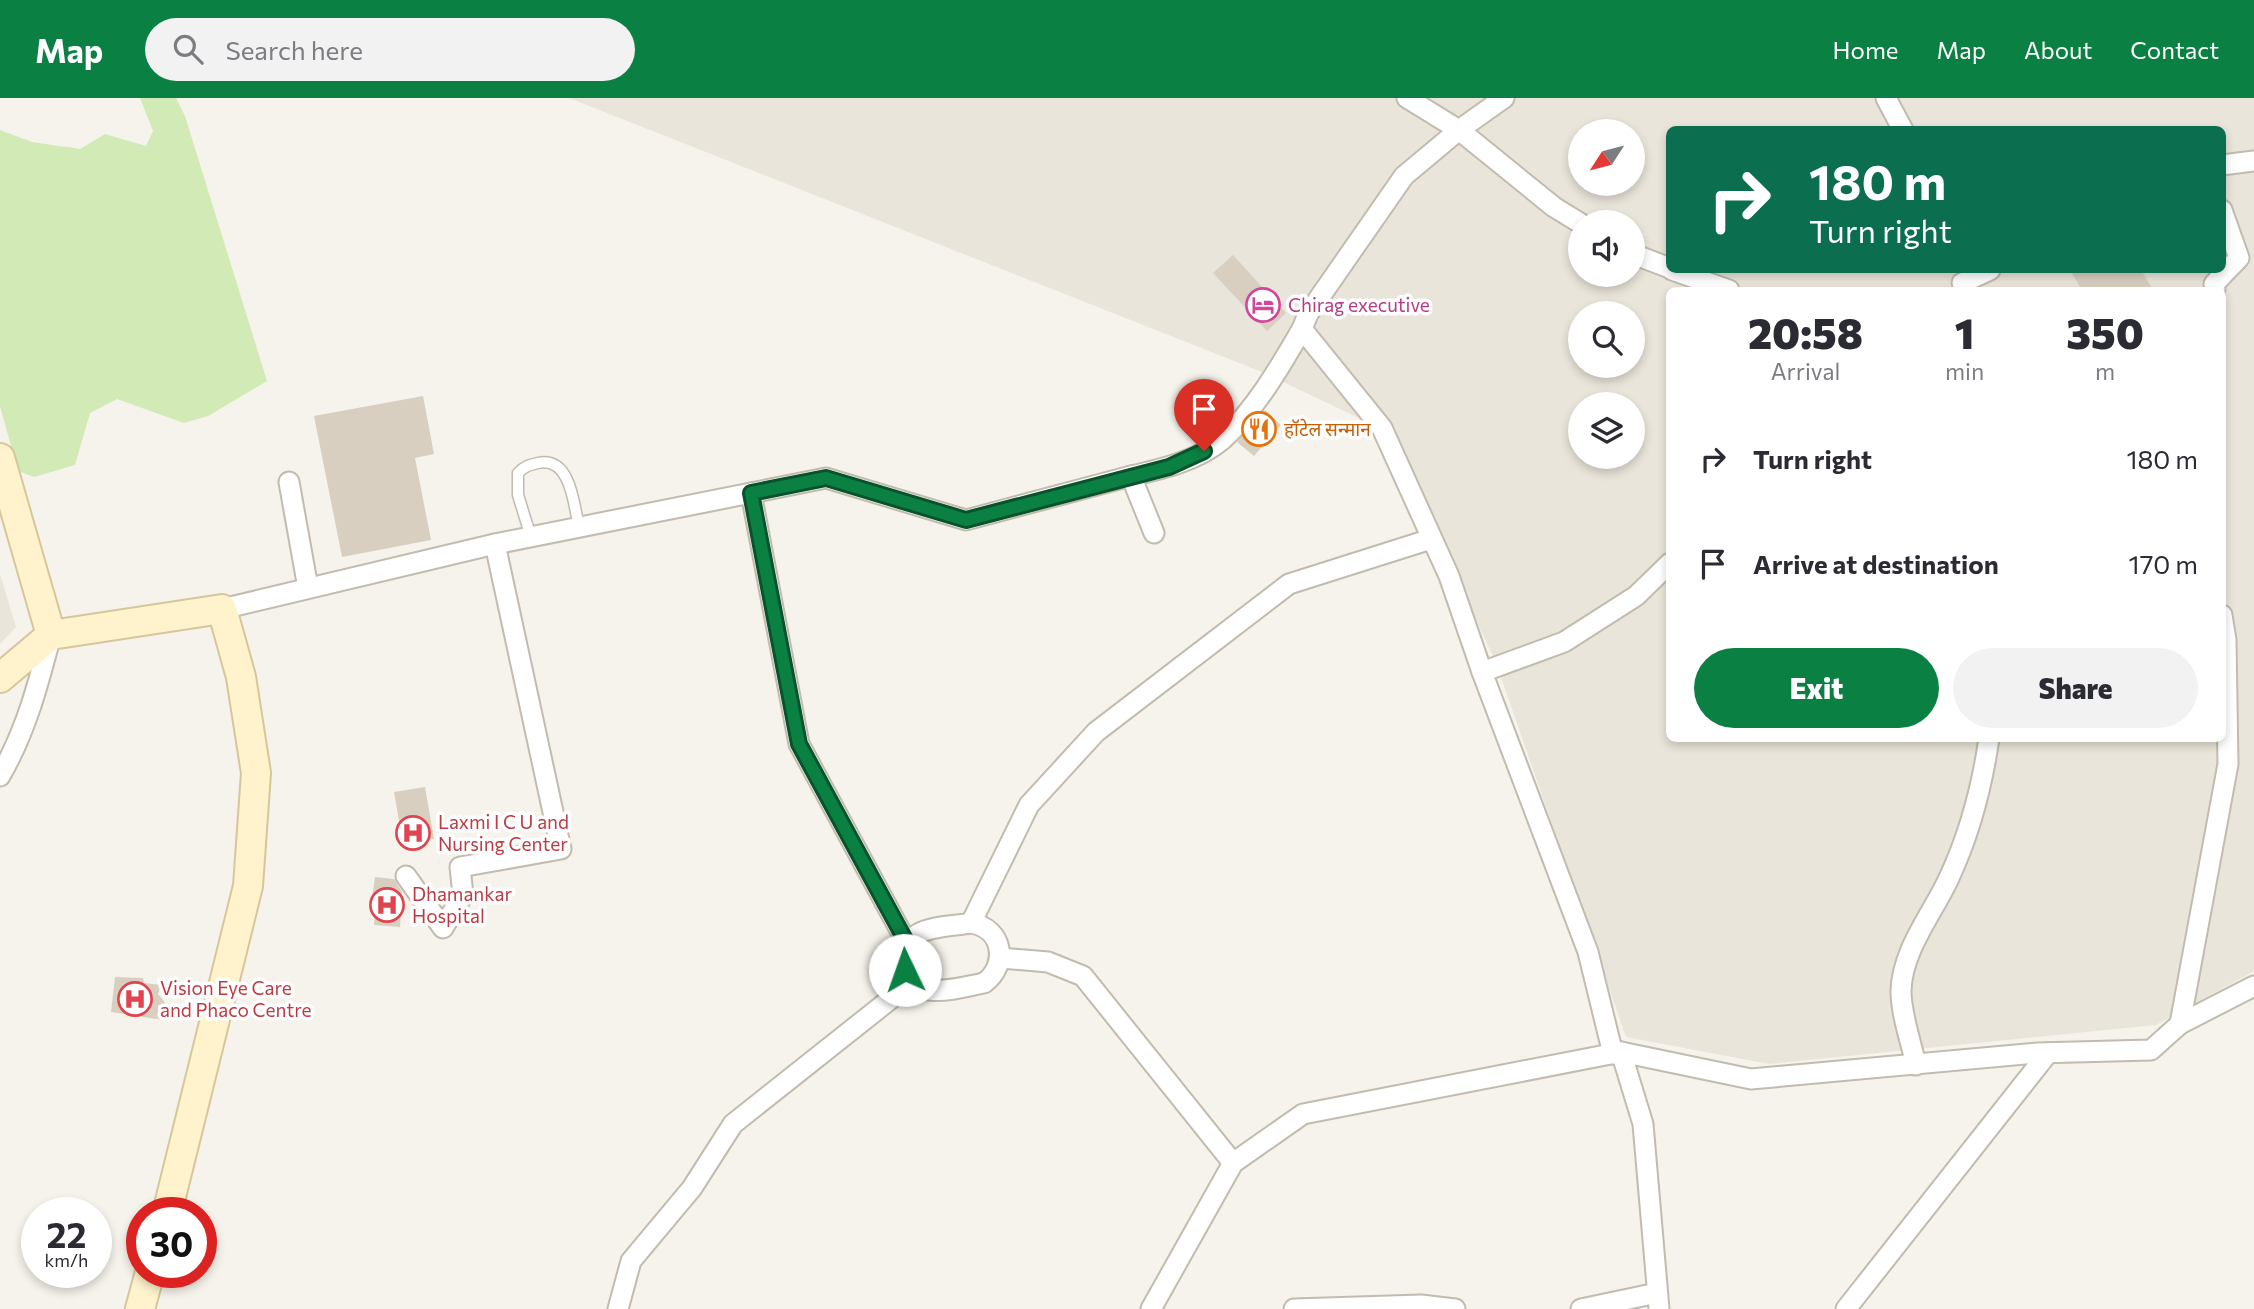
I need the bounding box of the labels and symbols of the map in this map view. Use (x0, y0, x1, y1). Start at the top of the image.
north arrow (1568, 119, 1645, 196)
hotel icon: Chirag executive (1244, 286, 1282, 324)
place label: Chirag executive (1288, 293, 1430, 316)
pin (1174, 379, 1234, 451)
restaurant icon: हॉटेल सन्मान (1240, 410, 1278, 448)
place label: हॉटेल सन्मान (1284, 417, 1371, 440)
place label: Laxmi I C U and Nursing Center (438, 810, 569, 855)
hospital icon: Laxmi I C U and Nursing Center (394, 814, 432, 852)
place label: Dhamankar Hospital (412, 882, 512, 927)
hospital icon: Dhamankar Hospital (368, 886, 406, 924)
position arrow (868, 933, 942, 1007)
place label: Vision Eye Care and Phaco Centre (160, 976, 312, 1021)
hospital icon: Vision Eye Care and Phaco Centre (116, 980, 154, 1018)
speed limit sign: 30 (126, 1197, 217, 1288)

